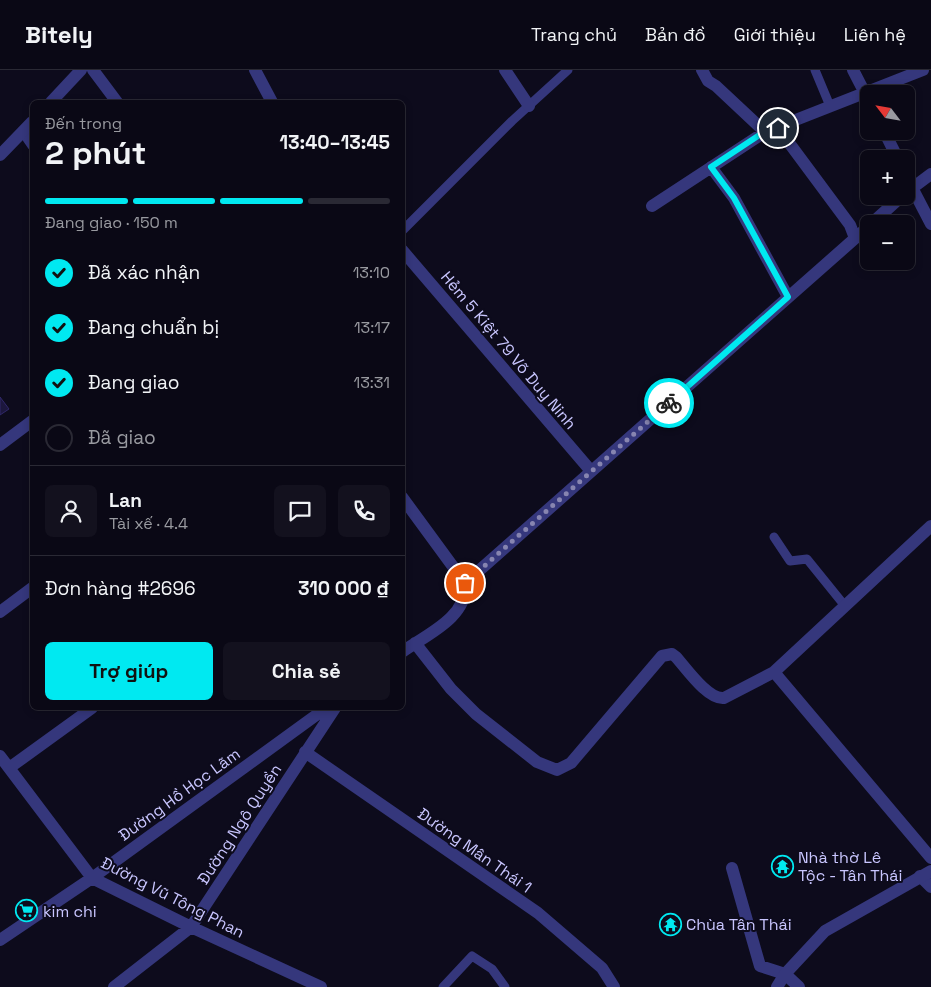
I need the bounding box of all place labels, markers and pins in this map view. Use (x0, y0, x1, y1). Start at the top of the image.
pin (757, 107, 799, 149)
pin (444, 562, 486, 604)
place label: Nhà thờ Lê Tộc - Tân Thái (798, 847, 902, 886)
temple icon: Nhà thờ Lê Tộc - Tân Thái (770, 854, 794, 878)
supermarket icon: kim chi (15, 899, 39, 923)
place label: kim chi (43, 901, 97, 922)
temple icon: Chùa Tân Thái (658, 912, 682, 936)
place label: Chùa Tân Thái (686, 914, 792, 935)

